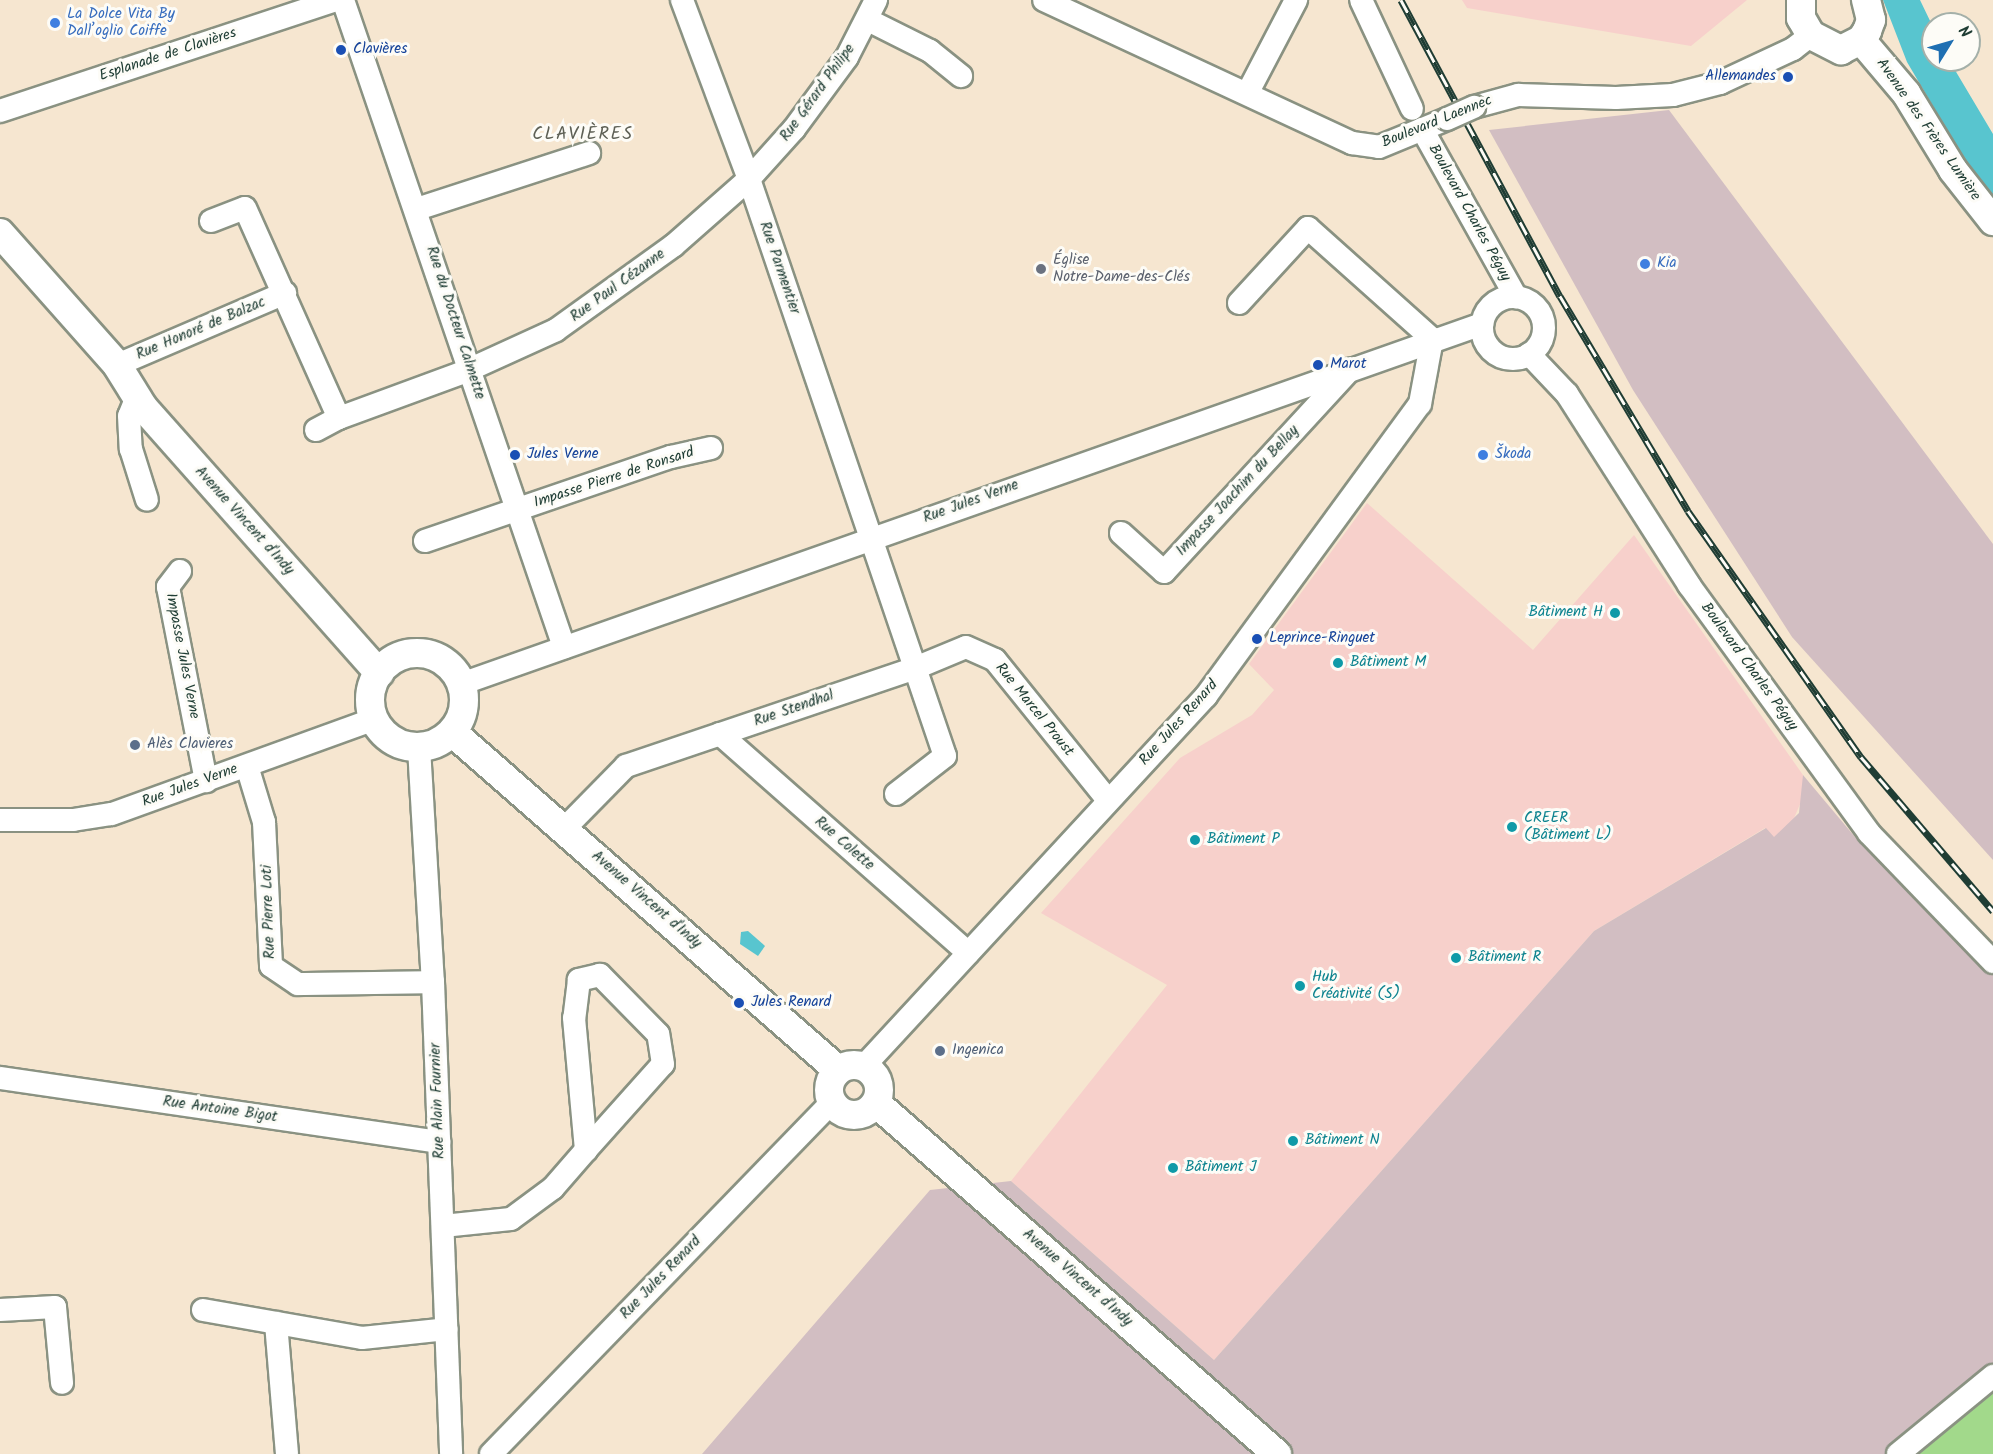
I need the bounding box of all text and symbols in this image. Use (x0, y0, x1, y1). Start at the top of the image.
place label: La Dolce Vita By Dall’oglio Coiffe (67, 5, 175, 40)
north arrow (1921, 12, 1981, 72)
marker: La Dolce Vita By Dall’oglio Coiffe (48, 16, 62, 30)
text: N (1951, 21, 1977, 44)
street label: Esplanade de Clavières (97, 24, 239, 86)
place label: Clavières (353, 41, 407, 59)
street label: Rue Gérard Philipe (777, 41, 859, 145)
marker: Clavières (334, 43, 348, 57)
street label: Avenue des Frères Lumière (1872, 55, 1984, 205)
place label: Allemandes (1705, 68, 1776, 86)
marker: Allemandes (1781, 70, 1795, 84)
street label: Boulevard Laennec (1379, 92, 1495, 152)
district label: CLAVIÈRES (532, 124, 634, 146)
street label: Boulevard Charles Péguy (1424, 141, 1514, 285)
street label: Rue Parmentier (755, 219, 803, 317)
street label: Rue du Docteur Calmette (422, 244, 488, 402)
street label: Rue Paul Cézanne (567, 246, 669, 326)
place label: Église Notre-Dame-des-Clés (1053, 251, 1190, 286)
place label: Kia (1657, 255, 1676, 273)
marker: Kia (1638, 257, 1652, 271)
marker: Église Notre-Dame-des-Clés (1034, 262, 1048, 276)
street label: Rue Honoré de Balzac (134, 294, 268, 364)
place label: Marot (1330, 356, 1366, 374)
marker: Marot (1311, 358, 1325, 372)
street label: Impasse Joachim du Bellay (1173, 422, 1303, 560)
street label: Impasse Pierre de Ronsard (532, 444, 696, 512)
place label: Jules Verne (527, 446, 599, 464)
place label: Škoda (1495, 446, 1531, 464)
marker: Jules Verne (508, 448, 522, 462)
marker: Škoda (1476, 448, 1490, 462)
street label: Avenue Vincent d'Indy (191, 463, 297, 579)
street label: Rue Jules Verne (921, 476, 1021, 528)
street label: Impasse Jules Verne (161, 592, 203, 720)
street label: Boulevard Charles Péguy (1697, 600, 1801, 734)
place label: Bâtiment H (1528, 604, 1603, 622)
marker: Bâtiment H (1608, 606, 1622, 620)
place label: Leprince-Ringuet (1269, 630, 1375, 648)
marker: Leprince-Ringuet (1250, 632, 1264, 646)
place label: Bâtiment M (1350, 654, 1426, 672)
marker: Bâtiment M (1331, 656, 1345, 670)
street label: Rue Marcel Proust (991, 660, 1077, 760)
street label: Rue Jules Renard (1136, 677, 1222, 769)
street label: Rue Stendhal (752, 687, 836, 731)
place label: Alès Clavieres (147, 736, 233, 754)
marker: Alès Clavieres (128, 738, 142, 752)
street label: Rue Jules Verne (140, 760, 240, 812)
place label: CREER (Bâtiment L) (1524, 809, 1612, 844)
street label: Rue Colette (810, 813, 878, 875)
marker: CREER (Bâtiment L) (1505, 820, 1519, 834)
place label: Bâtiment P (1207, 831, 1280, 849)
marker: Bâtiment P (1188, 833, 1202, 847)
street label: Avenue Vincent d'Indy (587, 847, 705, 953)
street label: Rue Pierre Loti (258, 865, 280, 959)
place label: Bâtiment R (1468, 949, 1541, 967)
marker: Bâtiment R (1449, 951, 1463, 965)
place label: Hub Créativité (S) (1312, 968, 1400, 1003)
marker: Hub Créativité (S) (1293, 979, 1307, 993)
place label: Jules Renard (751, 994, 831, 1012)
marker: Jules Renard (732, 996, 746, 1010)
place label: Ingenica (952, 1042, 1004, 1060)
street label: Rue Alain Fournier (427, 1043, 449, 1159)
marker: Ingenica (933, 1044, 947, 1058)
street label: Rue Antoine Bigot (161, 1093, 279, 1127)
place label: Bâtiment N (1305, 1132, 1380, 1150)
marker: Bâtiment N (1286, 1134, 1300, 1148)
place label: Bâtiment J (1185, 1159, 1257, 1177)
marker: Bâtiment J (1166, 1161, 1180, 1175)
street label: Avenue Vincent d'Indy (1018, 1225, 1136, 1331)
street label: Rue Jules Renard (617, 1233, 705, 1323)

